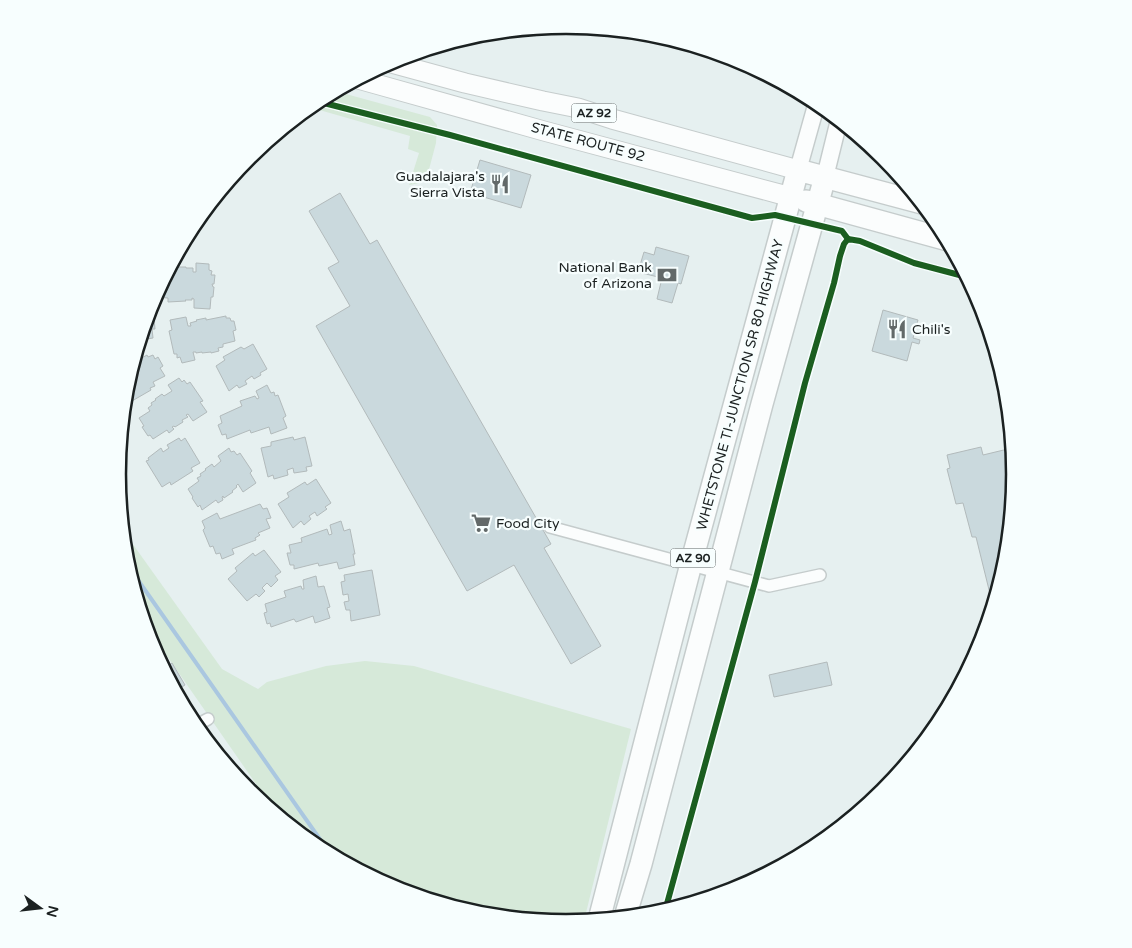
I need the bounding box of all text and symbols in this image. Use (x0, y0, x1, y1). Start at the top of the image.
road number: AZ 92 (572, 104, 616, 122)
street label: STATE ROUTE 92 (529, 119, 647, 165)
place label: Guadalajara's Sierra Vista (395, 168, 485, 201)
restaurant icon: Guadalajara's Sierra Vista (489, 173, 511, 195)
street label: WHETSTONE TI-JUNCTION SR 80 HIGHWAY (693, 238, 787, 532)
place label: National Bank of Arizona (558, 259, 652, 292)
bank icon: National Bank of Arizona (656, 264, 678, 286)
restaurant icon: Chili's (886, 318, 908, 340)
place label: Chili's (912, 321, 951, 338)
supermarket icon: Food City (470, 512, 492, 534)
place label: Food City (496, 515, 560, 532)
road number: AZ 90 (670, 548, 716, 568)
north arrow (15, 883, 65, 933)
text: N (42, 904, 62, 919)

